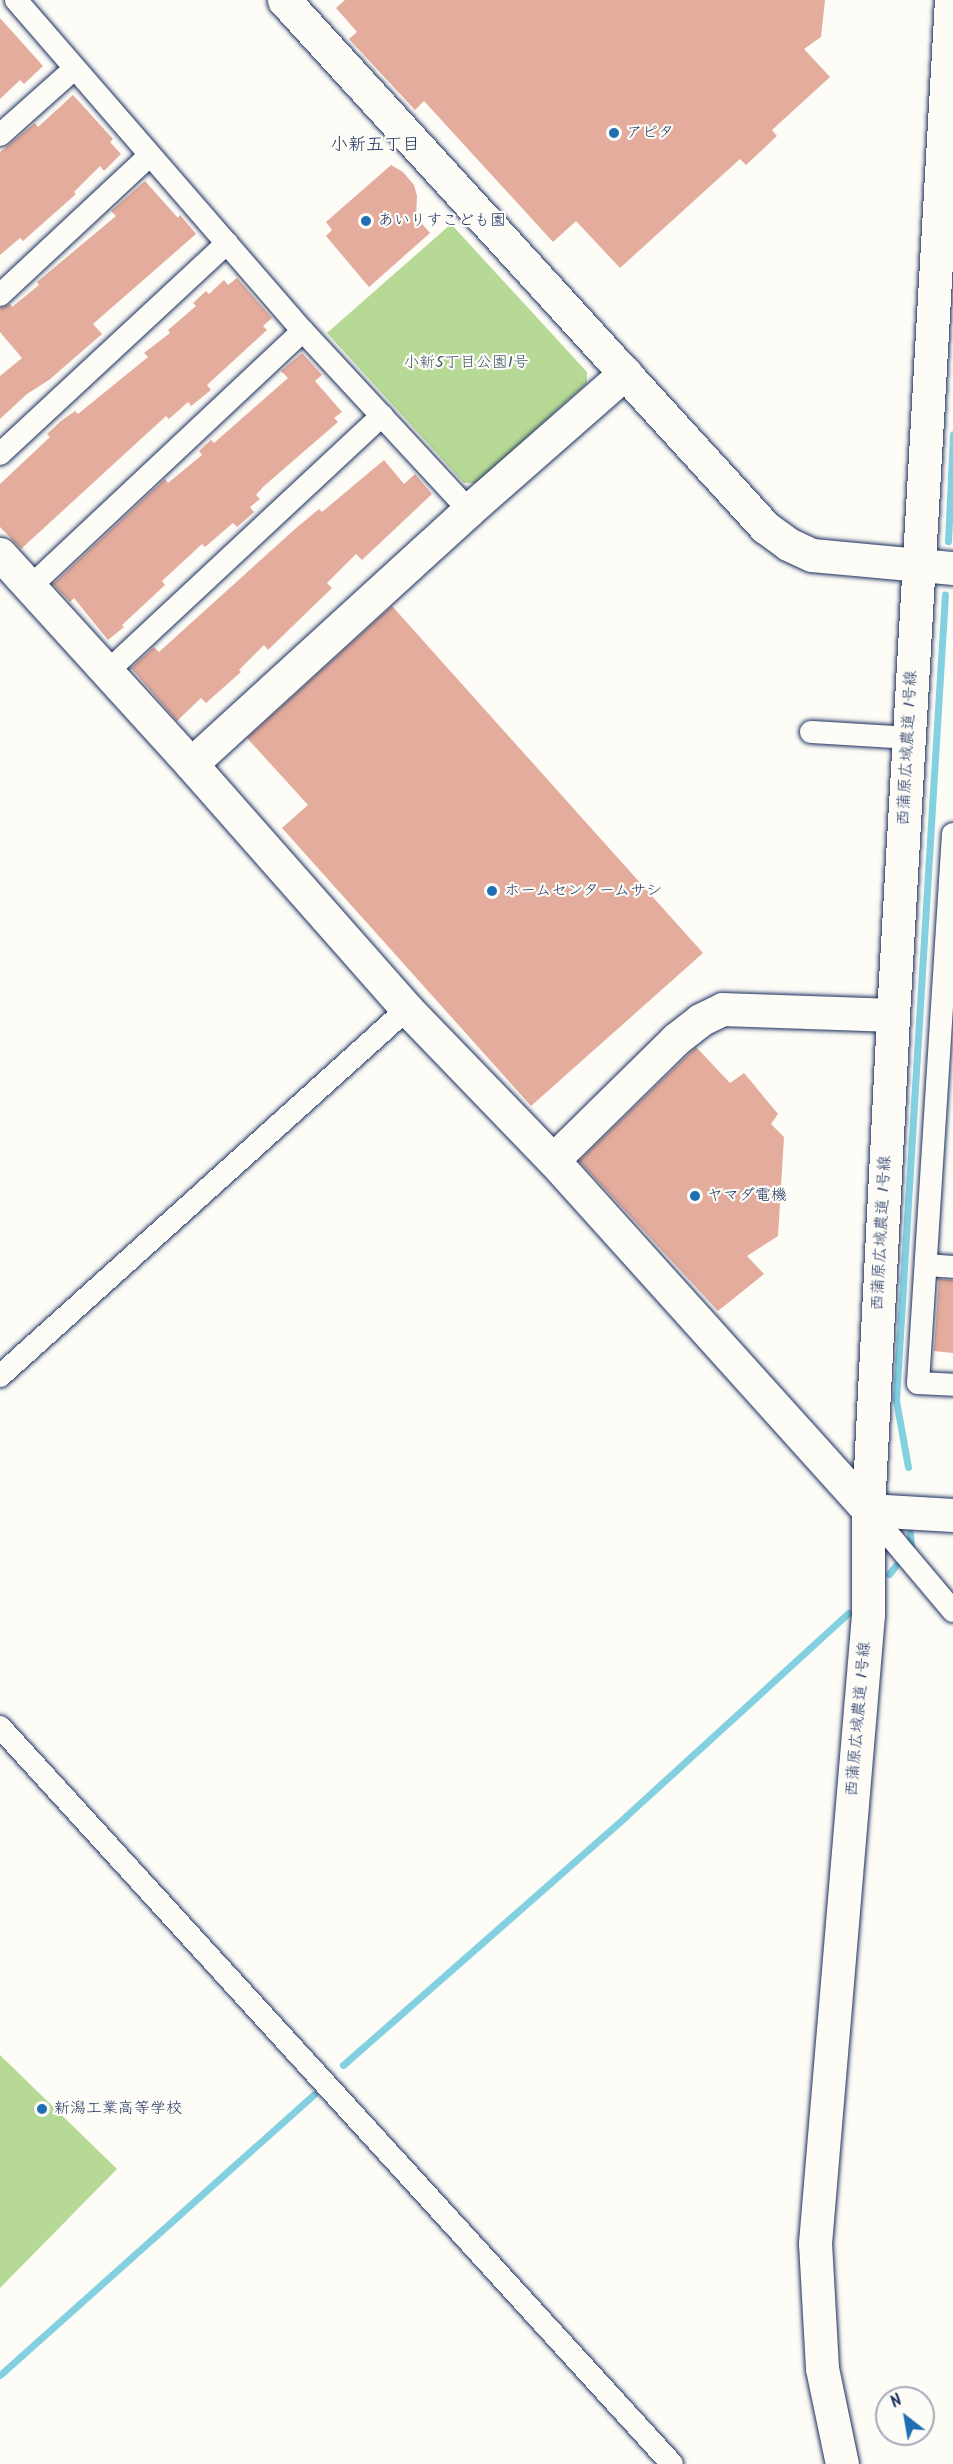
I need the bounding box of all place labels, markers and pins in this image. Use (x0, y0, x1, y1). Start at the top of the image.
place label: アピタ (626, 123, 674, 143)
marker: アピタ (607, 126, 621, 140)
place label: あいりすこども園 (378, 211, 506, 231)
marker: あいりすこども園 (359, 214, 373, 228)
place label: ホームセンタームサシ (504, 881, 664, 901)
marker: ホームセンタームサシ (485, 884, 499, 898)
place label: ヤマダ電機 (707, 1186, 787, 1206)
marker: ヤマダ電機 (688, 1189, 702, 1203)
place label: 新潟工業高等学校 (54, 2099, 182, 2119)
marker: 新潟工業高等学校 (35, 2102, 49, 2116)

